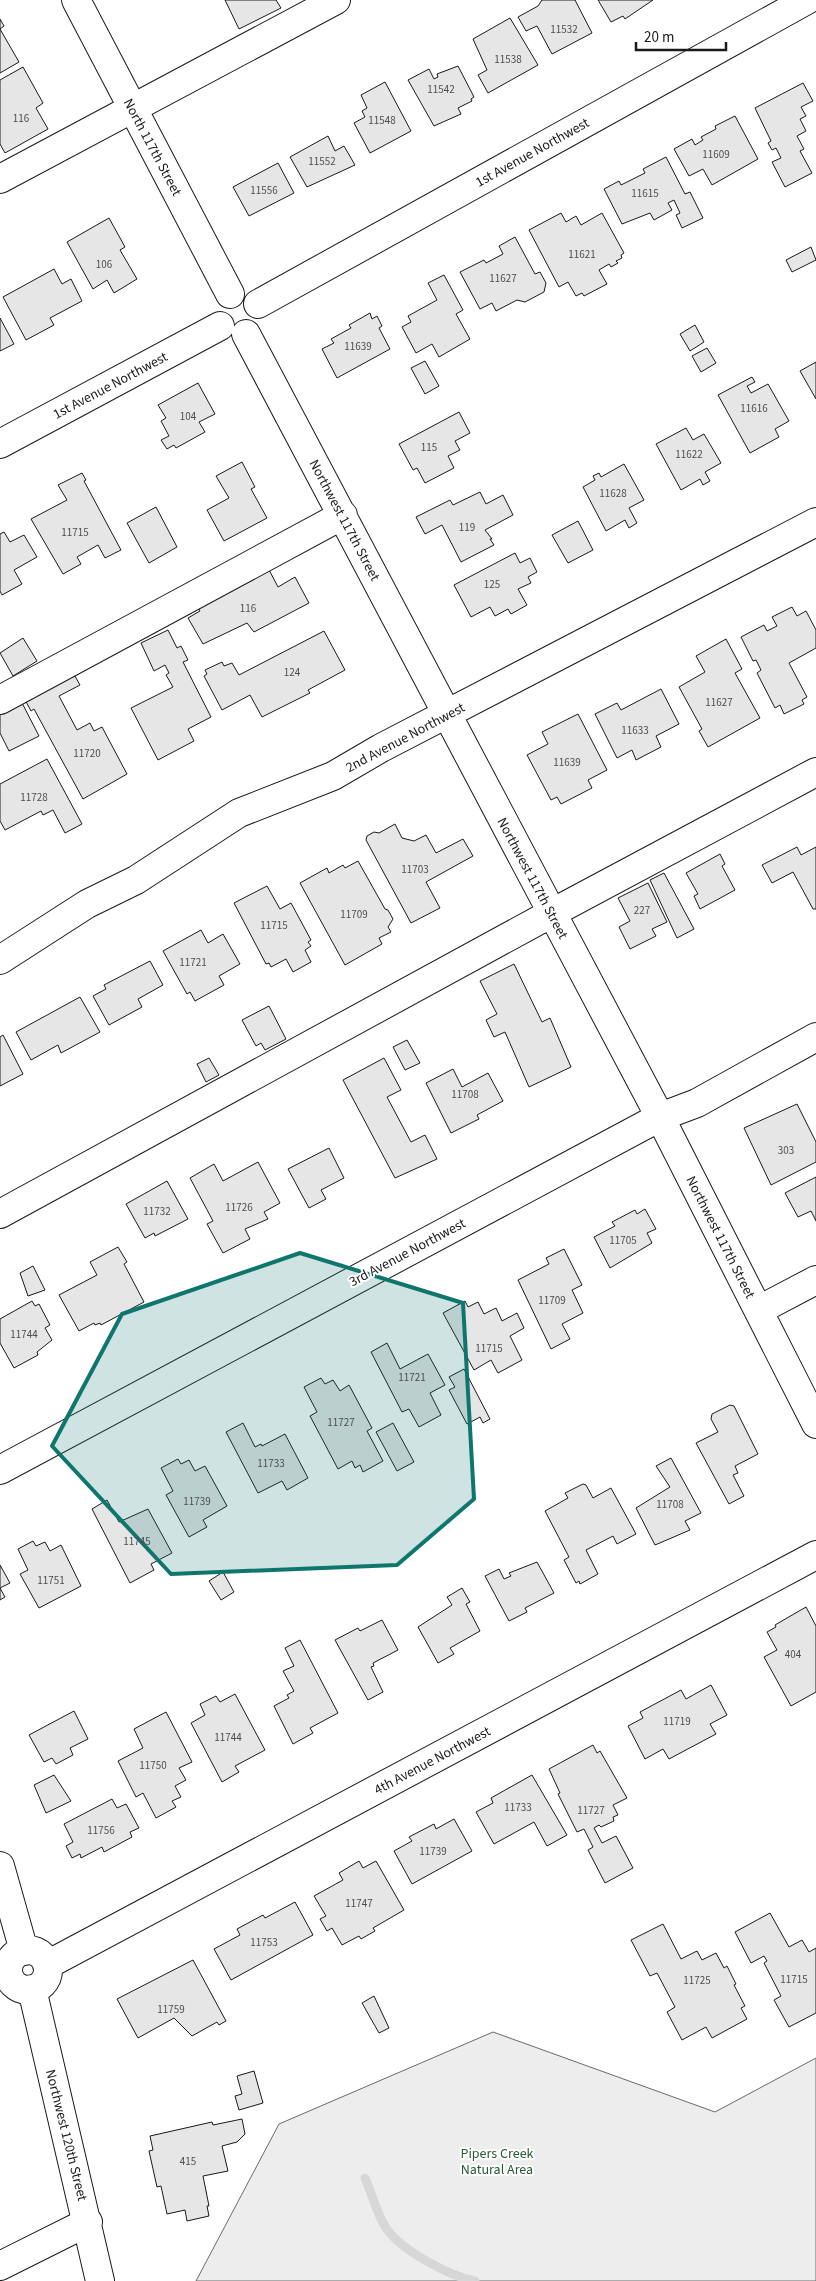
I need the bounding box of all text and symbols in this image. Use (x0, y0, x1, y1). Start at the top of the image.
scale bar (636, 20, 726, 52)
house number: 11532 (550, 22, 578, 37)
text: 20 m (644, 27, 674, 48)
house number: 11538 (494, 52, 522, 67)
house number: 11542 (427, 82, 455, 97)
street label: North 117th Street (118, 95, 186, 200)
house number: 116 (13, 111, 30, 126)
house number: 11548 (368, 113, 396, 128)
street label: 1st Avenue Northwest (472, 113, 593, 192)
house number: 11609 (702, 147, 730, 162)
house number: 11552 (308, 154, 336, 169)
house number: 11556 (250, 183, 278, 198)
house number: 11615 (631, 186, 659, 201)
house number: 11621 (568, 247, 596, 262)
house number: 106 (96, 257, 113, 272)
house number: 11627 (489, 271, 517, 286)
house number: 11639 (344, 339, 372, 354)
street label: 1st Avenue Northwest (50, 347, 172, 425)
house number: 11616 (740, 401, 768, 416)
house number: 104 (180, 409, 197, 424)
house number: 115 (421, 440, 437, 455)
house number: 11622 (675, 447, 703, 462)
street label: Northwest 117th Street (304, 456, 385, 585)
house number: 11628 (599, 486, 627, 501)
house number: 119 (459, 520, 475, 535)
house number: 11715 (61, 525, 89, 540)
house number: 125 (484, 577, 500, 592)
house number: 116 (240, 601, 257, 616)
house number: 124 (284, 665, 301, 680)
house number: 11627 (705, 695, 733, 710)
street label: 2nd Avenue Northwest (342, 698, 469, 778)
house number: 11633 (621, 723, 649, 738)
house number: 11720 (73, 746, 101, 761)
house number: 11639 (553, 755, 581, 770)
house number: 11728 (20, 790, 48, 805)
street label: Northwest 117th Street (492, 814, 573, 943)
house number: 11703 (401, 862, 429, 877)
house number: 227 (634, 903, 650, 918)
house number: 11709 (340, 907, 368, 922)
house number: 11715 (260, 918, 288, 933)
house number: 11721 (179, 955, 207, 970)
house number: 11708 (451, 1087, 479, 1102)
house number: 303 (778, 1143, 794, 1158)
street label: Northwest 117th Street (681, 1173, 760, 1302)
house number: 11726 (225, 1200, 253, 1215)
house number: 11732 (143, 1204, 171, 1219)
street label: 3rd Avenue Northwest (346, 1214, 469, 1292)
house number: 11705 (609, 1233, 637, 1248)
house number: 11709 (538, 1293, 566, 1308)
house number: 11744 (10, 1327, 38, 1342)
house number: 11715 (475, 1341, 503, 1356)
house number: 11721 (398, 1370, 426, 1385)
house number: 11727 (327, 1415, 355, 1430)
house number: 11733 (257, 1456, 285, 1471)
house number: 11739 (183, 1494, 211, 1509)
house number: 11708 (656, 1497, 684, 1512)
house number: 11745 (123, 1534, 151, 1549)
house number: 11751 (37, 1573, 65, 1588)
house number: 404 (785, 1647, 802, 1662)
house number: 11719 (663, 1714, 691, 1729)
street label: 4th Avenue Northwest (371, 1722, 494, 1800)
house number: 11744 (214, 1730, 242, 1745)
house number: 11750 (139, 1758, 167, 1773)
house number: 11733 (504, 1800, 532, 1815)
house number: 11727 (577, 1803, 605, 1818)
house number: 11756 (87, 1823, 115, 1838)
house number: 11739 (419, 1844, 447, 1859)
house number: 11747 (345, 1896, 373, 1911)
house number: 11753 (250, 1935, 278, 1950)
house number: 11715 (780, 1972, 808, 1987)
house number: 11725 (683, 1973, 711, 1988)
house number: 11759 (157, 2002, 185, 2017)
street label: Northwest 120th Street (40, 2067, 92, 2203)
park label: Pipers Creek Natural Area (460, 2144, 534, 2180)
house number: 415 (180, 2154, 196, 2169)

